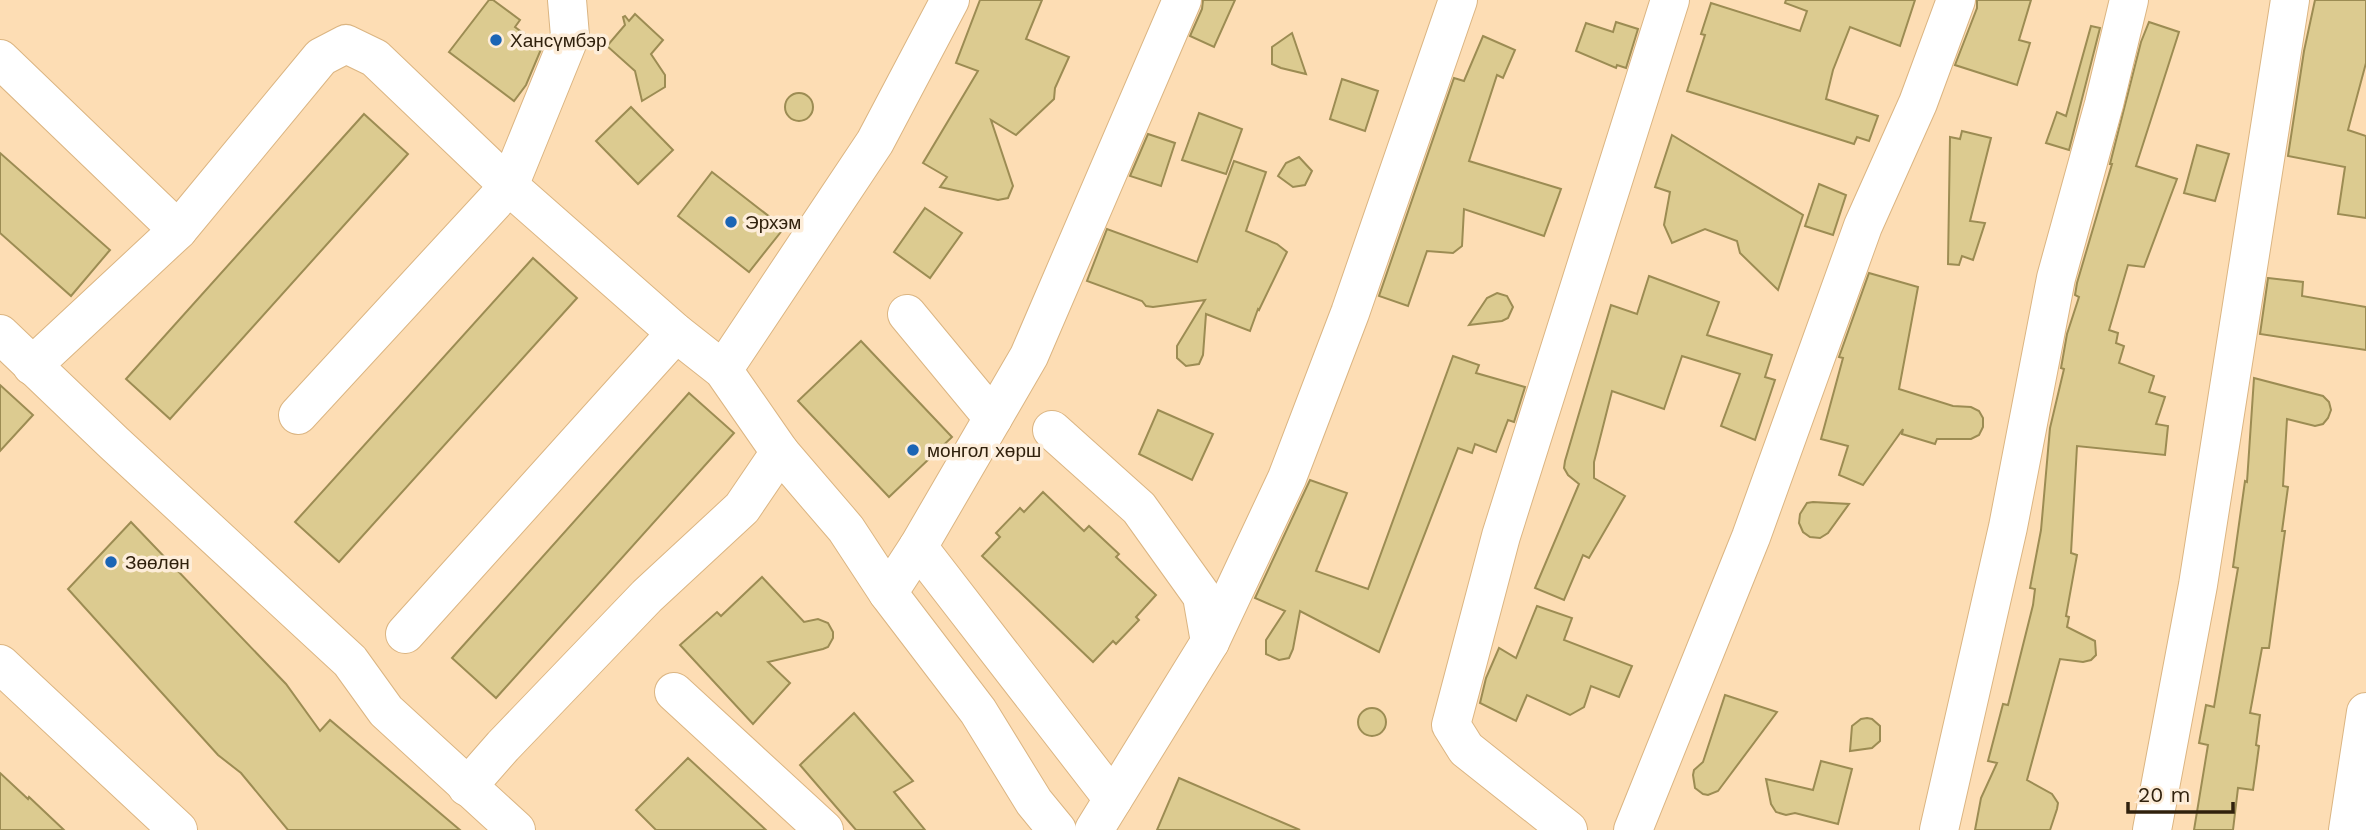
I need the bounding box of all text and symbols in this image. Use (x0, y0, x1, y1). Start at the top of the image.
place label: Хансүмбэр (510, 29, 607, 52)
marker: Хансүмбэр (488, 32, 504, 48)
place label: Эрхэм (745, 211, 801, 234)
marker: Эрхэм (723, 214, 739, 230)
place label: монгол хөрш (927, 439, 1041, 462)
marker: монгол хөрш (905, 442, 921, 458)
place label: Зөөлөн (125, 551, 190, 574)
marker: Зөөлөн (103, 554, 119, 570)
scale bar (2128, 770, 2233, 814)
text: 20 m (2138, 782, 2190, 807)

